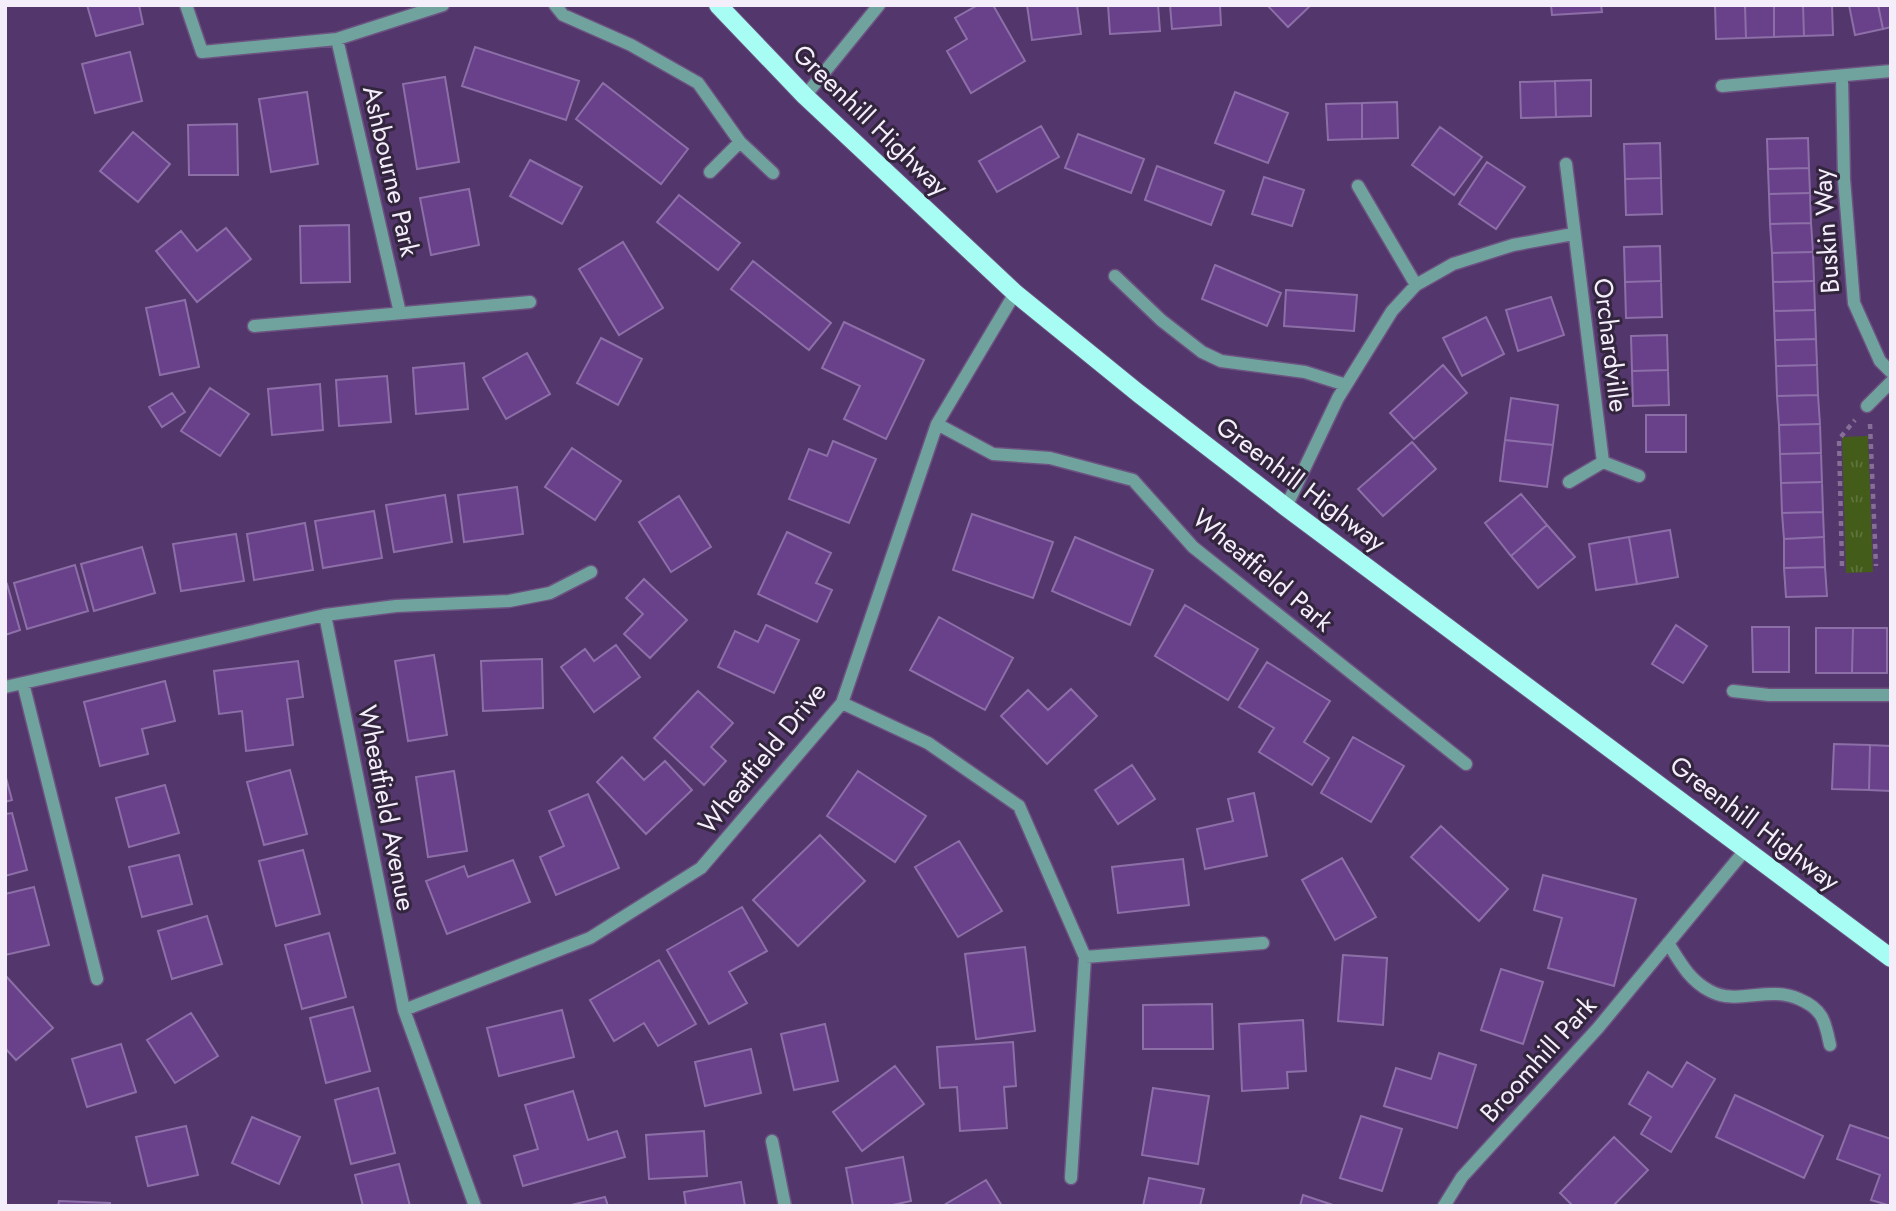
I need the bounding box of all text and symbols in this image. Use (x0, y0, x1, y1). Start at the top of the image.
street label: Greenhill Highway (784, 35, 958, 205)
street label: Ashbourne Park (353, 82, 429, 261)
street label: Buskin Way (1803, 167, 1849, 295)
street label: Orchardville (1584, 276, 1638, 414)
street label: Greenhill Highway (1208, 407, 1395, 561)
street label: Wheatfield Park (1184, 500, 1342, 641)
street label: Wheatfield Drive (689, 674, 835, 842)
street label: Wheatfield Avenue (348, 702, 426, 914)
street label: Greenhill Highway (1662, 746, 1849, 900)
street label: Broomhill Park (1471, 987, 1605, 1131)

